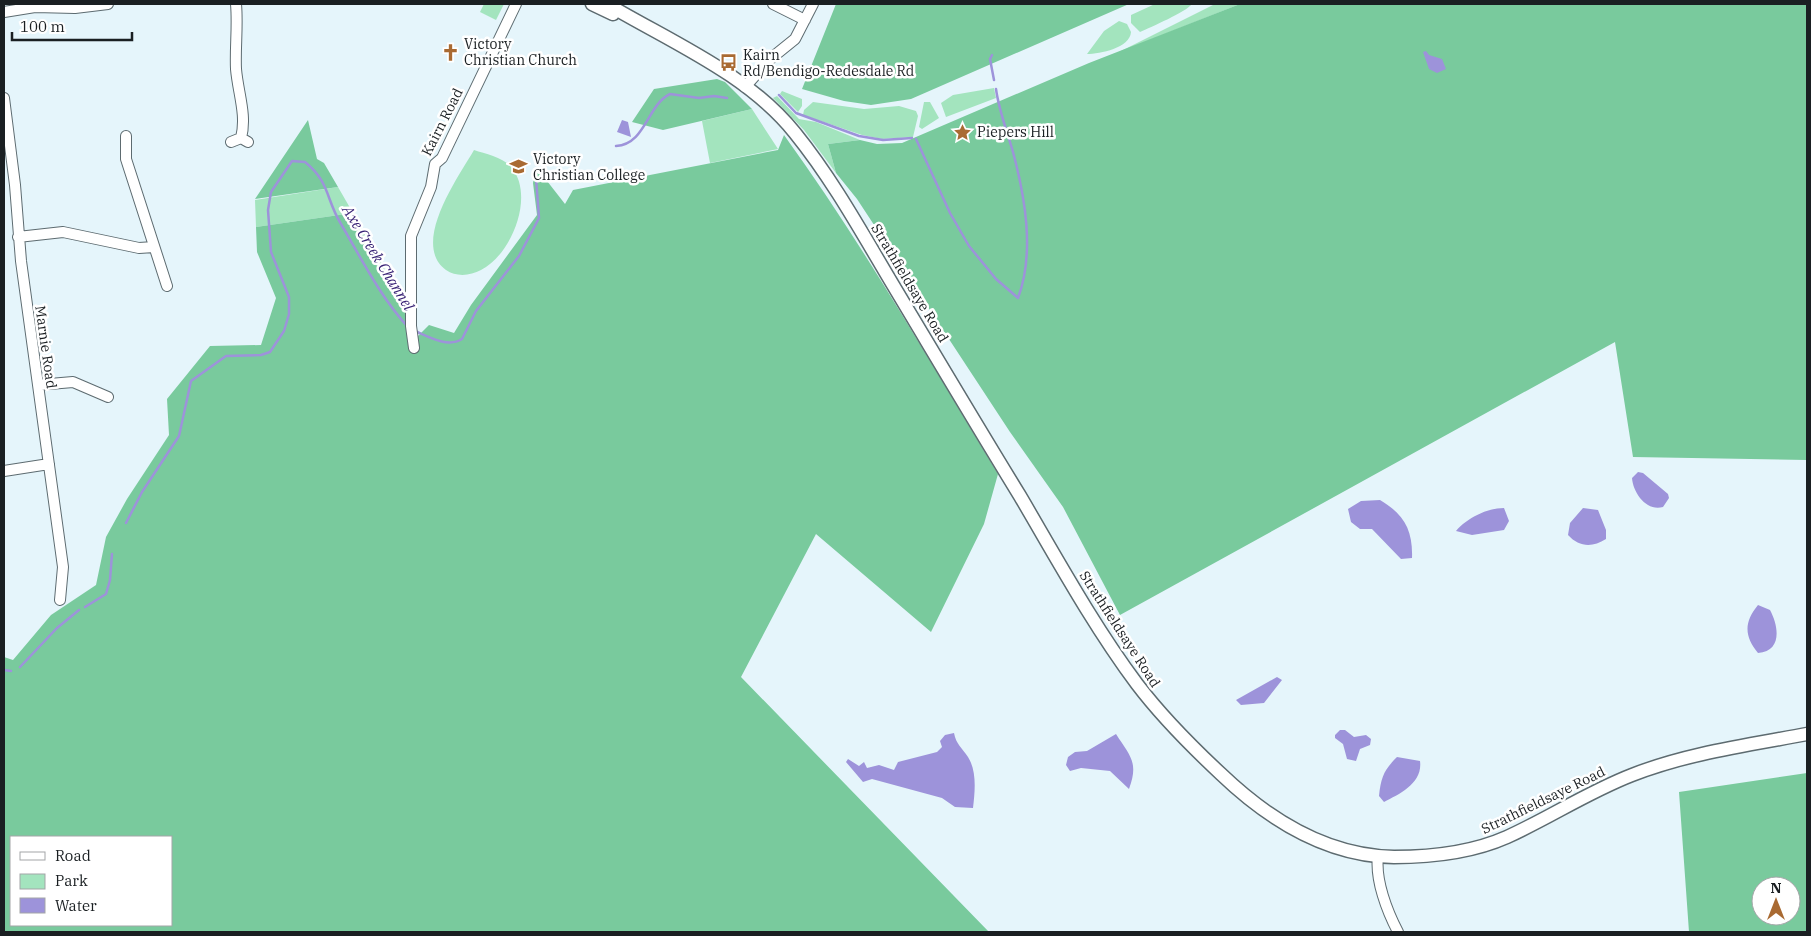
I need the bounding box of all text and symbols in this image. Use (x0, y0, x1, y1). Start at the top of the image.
scale bar (12, 10, 132, 42)
text: 100 m (20, 17, 65, 36)
place label: Victory Christian Church (464, 35, 577, 69)
church icon: Victory Christian Church (440, 42, 460, 62)
place label: Kairn Rd/Bendigo-Redesdale Rd (743, 46, 915, 80)
bus stop icon: Kairn Rd/Bendigo-Redesdale Rd (719, 53, 739, 73)
street label: Kairn Road (417, 85, 467, 159)
place icon: Piepers Hill (953, 122, 973, 142)
place label: Piepers Hill (977, 123, 1054, 141)
place label: Victory Christian College (533, 150, 645, 184)
school or university icon: Victory Christian College (509, 157, 529, 177)
water label: Axe Creek Channel (338, 201, 419, 315)
street label: Strathfieldsaye Road (867, 220, 953, 346)
street label: Marnie Road (31, 304, 61, 390)
street label: Strathfieldsaye Road (1076, 567, 1165, 691)
street label: Strathfieldsaye Road (1478, 762, 1608, 838)
legend (10, 836, 172, 926)
text: Road (55, 846, 91, 865)
text: Park (55, 871, 88, 890)
north arrow (1751, 876, 1801, 926)
text: N (1770, 879, 1782, 897)
text: Water (55, 896, 97, 915)

